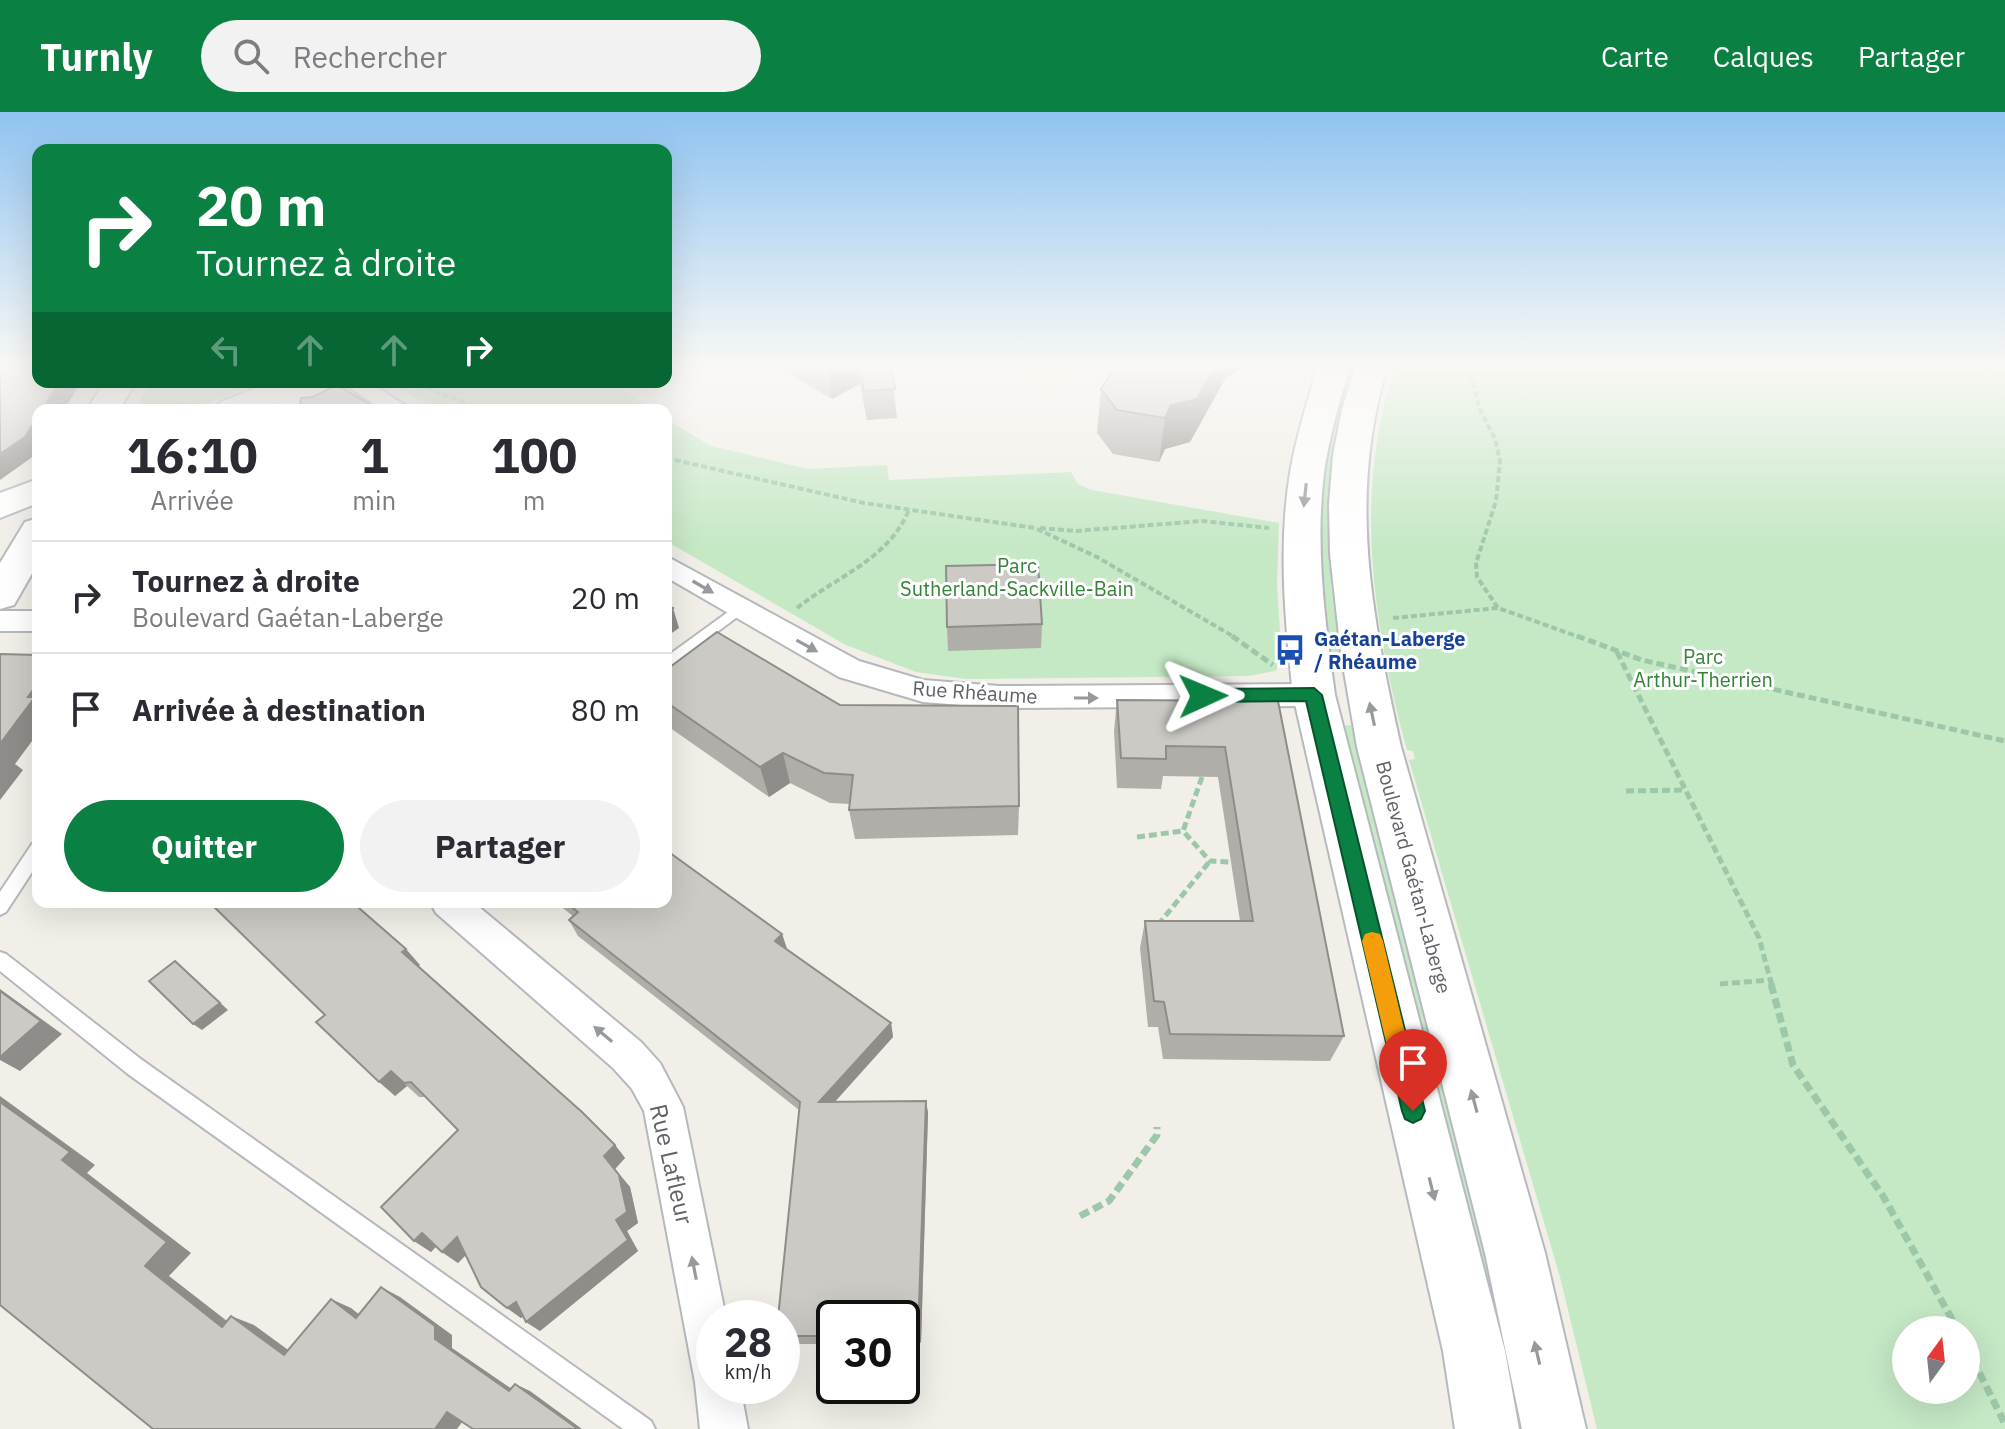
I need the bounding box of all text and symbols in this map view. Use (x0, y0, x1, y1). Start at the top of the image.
search box (201, 20, 761, 92)
text: Turnly (40, 32, 153, 81)
icon: search (229, 34, 273, 78)
text: Rechercher (293, 37, 447, 76)
text: Carte (1601, 38, 1669, 75)
text: Calques (1713, 38, 1814, 75)
text: Partager (1858, 38, 1965, 75)
text: 20 m (196, 169, 326, 241)
icon: right (64, 176, 168, 280)
text: Tournez à droite (196, 239, 456, 286)
icon: left (204, 328, 248, 372)
icon: ahead (288, 328, 332, 372)
icon: ahead (372, 328, 416, 372)
icon: right (456, 328, 500, 372)
text: 16:10 (127, 424, 258, 486)
text: 1 (360, 424, 389, 486)
text: 100 (491, 424, 577, 486)
text: Arrivée (150, 483, 234, 517)
text: min (352, 483, 396, 517)
text: m (523, 483, 545, 517)
one-way arrow (1298, 483, 1311, 508)
park label: Parc Sutherland-Sackville-Bain (900, 552, 1134, 602)
text: Tournez à droite (132, 561, 360, 600)
icon: right (64, 575, 108, 619)
text: 20 m (571, 578, 640, 617)
one-way arrow (692, 580, 714, 594)
text: Boulevard Gaétan-Laberge (132, 600, 444, 634)
place label: Gaétan-Laberge / Rhéaume (1314, 625, 1465, 675)
bus stop icon: Gaétan-Laberge / Rhéaume (1273, 633, 1307, 667)
one-way arrow (796, 640, 819, 653)
park label: Parc Arthur-Therrien (1633, 643, 1773, 693)
position arrow (1161, 654, 1245, 738)
street label: Rue Rhéaume (911, 674, 1039, 710)
icon: arrive (64, 687, 108, 731)
text: Arrivée à destination (132, 690, 426, 729)
text: 80 m (571, 690, 640, 729)
one-way arrow (1074, 692, 1099, 704)
one-way arrow (1365, 701, 1378, 726)
street label: Boulevard Gaétan-Laberge (1370, 758, 1458, 996)
button: Quitter (64, 800, 344, 892)
button: Partager (360, 800, 640, 892)
one-way arrow (593, 1026, 613, 1043)
pin (1379, 1029, 1447, 1111)
icon: arrive (1391, 1041, 1435, 1085)
one-way arrow (1467, 1088, 1479, 1113)
street label: Rue Lafleur (643, 1101, 701, 1227)
one-way arrow (1427, 1176, 1439, 1201)
one-way arrow (687, 1255, 700, 1280)
speed limit sign: 30 (816, 1300, 920, 1404)
text: 28 (724, 1316, 772, 1368)
north arrow (1892, 1316, 1980, 1404)
map controls (1892, 1316, 1980, 1404)
one-way arrow (1530, 1340, 1543, 1365)
text: km/h (724, 1358, 772, 1385)

